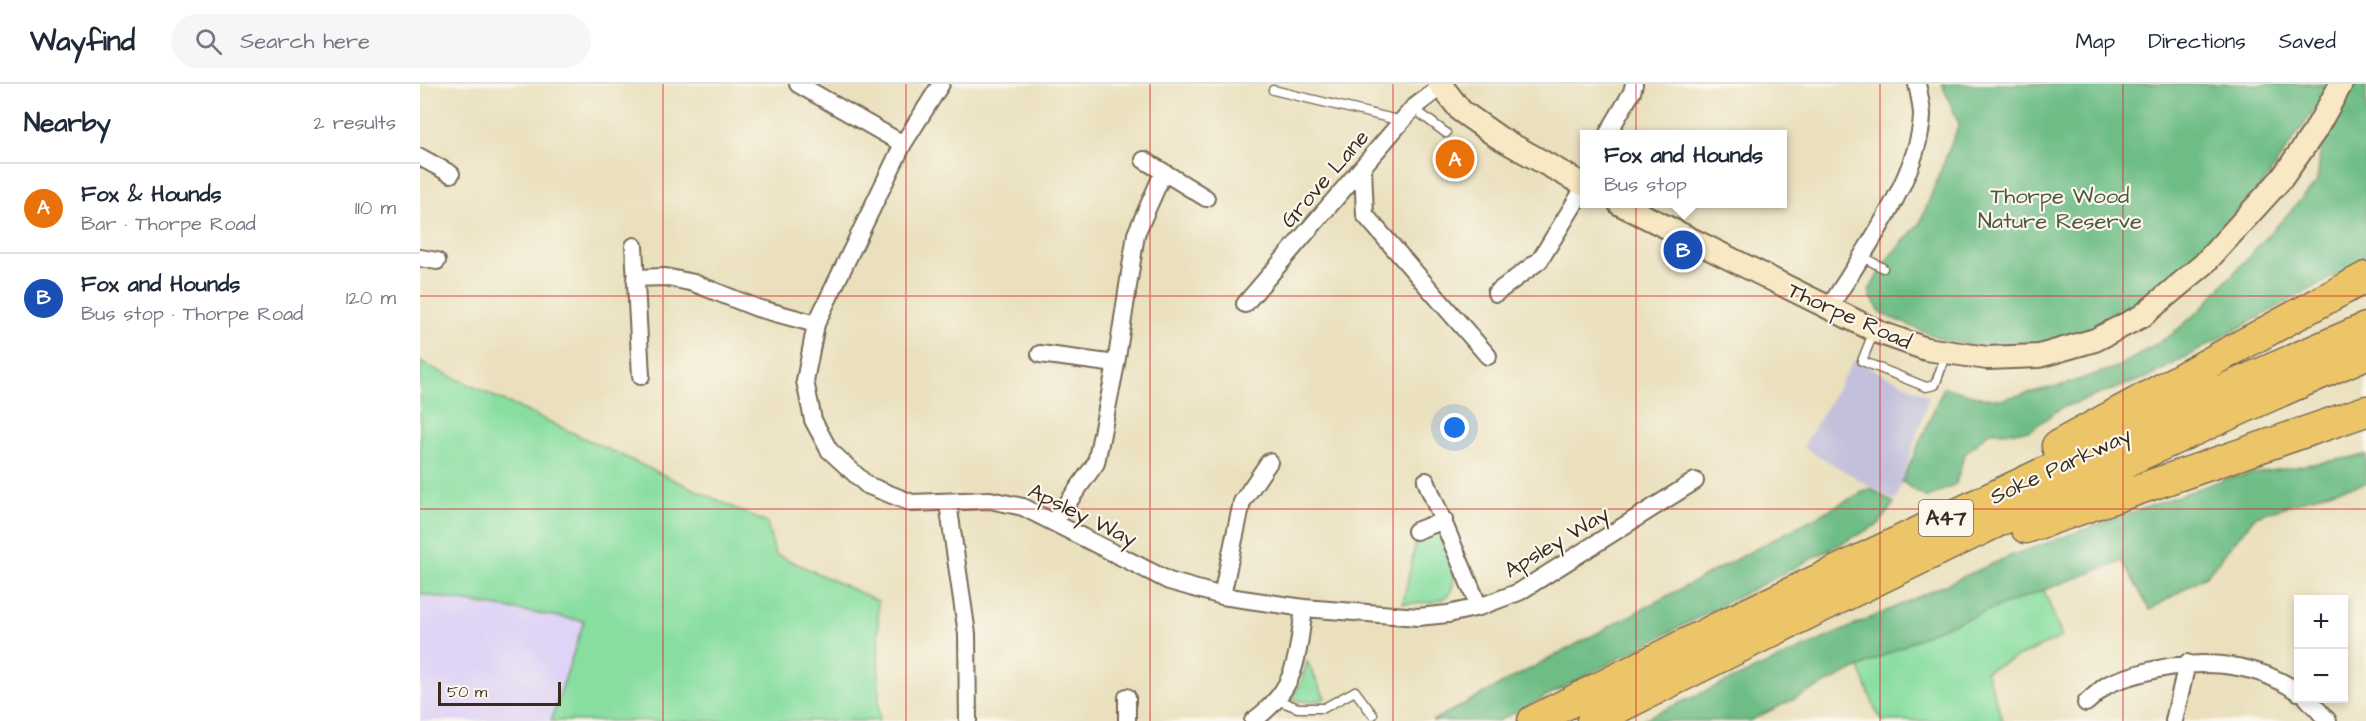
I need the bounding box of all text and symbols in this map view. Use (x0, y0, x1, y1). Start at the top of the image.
search box (171, 14, 591, 68)
text: Wayfind (30, 22, 135, 61)
icon: search (192, 25, 225, 58)
text: Search here (240, 26, 370, 57)
text: Map (2075, 27, 2115, 56)
text: Directions (2148, 27, 2246, 56)
text: Saved (2279, 27, 2336, 56)
text: Nearby (24, 105, 111, 141)
text: 2 results (313, 109, 396, 137)
street label: Grove Lane (1274, 123, 1377, 235)
popup (1580, 130, 1787, 208)
pin: A (1436, 136, 1474, 182)
text: Fox and Hounds (1604, 140, 1763, 171)
text: Bus stop (1604, 171, 1687, 199)
text: Fox & Hounds (81, 179, 222, 210)
park label: Thorpe Wood Nature Reserve (1978, 181, 2142, 237)
text: A (37, 194, 50, 222)
text: 110 m (355, 194, 396, 222)
text: Bar · Thorpe Road (81, 210, 256, 238)
pin: B (1664, 228, 1702, 272)
text: Fox and Hounds (81, 269, 240, 300)
street label: Thorpe Road (1783, 275, 1916, 357)
text: B (36, 284, 51, 312)
text: 120 m (346, 284, 396, 312)
text: Bus stop · Thorpe Road (81, 300, 303, 328)
your location (1440, 413, 1469, 442)
street label: Soke Parkway (1985, 420, 2137, 514)
street label: Apsley Way (1022, 476, 1142, 556)
street label: Apsley Way (1498, 499, 1616, 587)
road number: A47 (1919, 500, 1973, 536)
map controls (2294, 595, 2348, 703)
button: + (2294, 595, 2348, 649)
button: − (2294, 649, 2348, 703)
scale bar (438, 679, 561, 706)
text: 50 m (447, 681, 487, 703)

